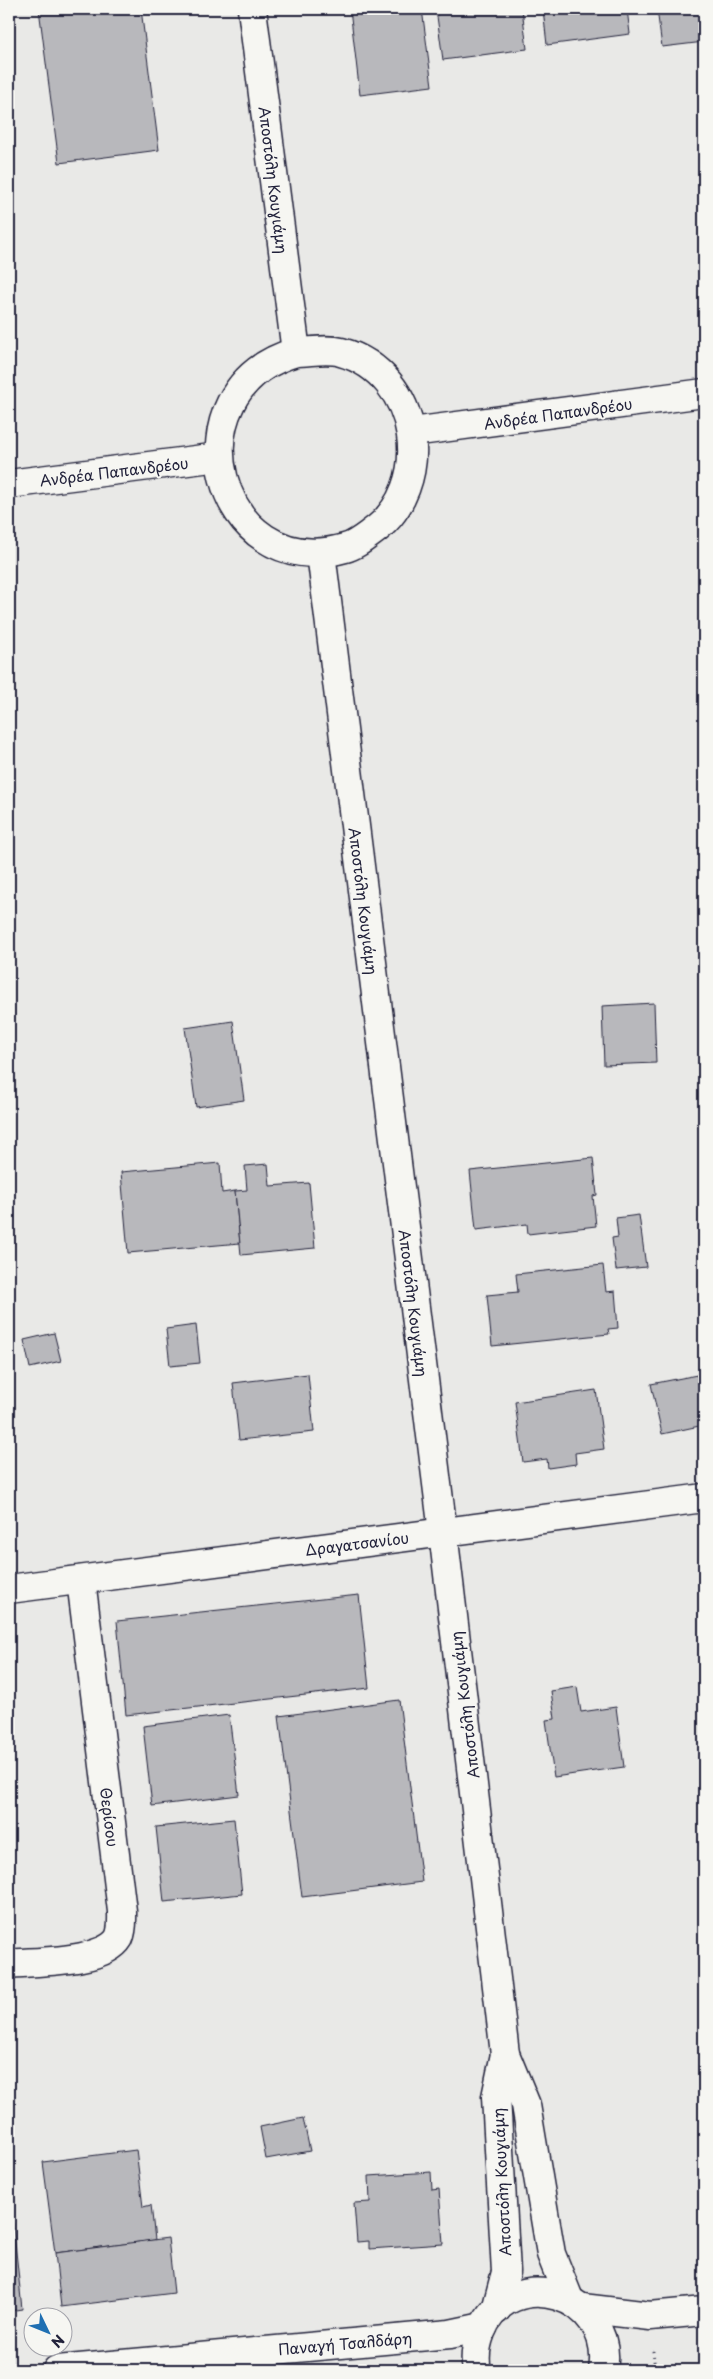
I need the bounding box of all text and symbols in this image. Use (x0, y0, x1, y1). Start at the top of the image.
street label: Αποστόλη Κουγιάμη (254, 105, 294, 255)
street label: Ανδρέα Παπανδρέου (482, 391, 634, 435)
street label: Ανδρέα Παπανδρέου (38, 450, 190, 492)
street label: Αποστόλη Κουγιάμη (344, 826, 384, 976)
street label: Αποστόλη Κουγιάμη (394, 1228, 434, 1378)
street label: Δραγατσανίου (304, 1525, 410, 1561)
street label: Αποστόλη Κουγιάμη (444, 1630, 484, 1780)
street label: Θερίσου (95, 1786, 125, 1848)
street label: Αποστόλη Κουγιάμη (486, 2107, 516, 2257)
north arrow (22, 2306, 72, 2356)
street label: Παναγή Τσαλδάρη (277, 2326, 413, 2360)
text: N (46, 2330, 69, 2352)

